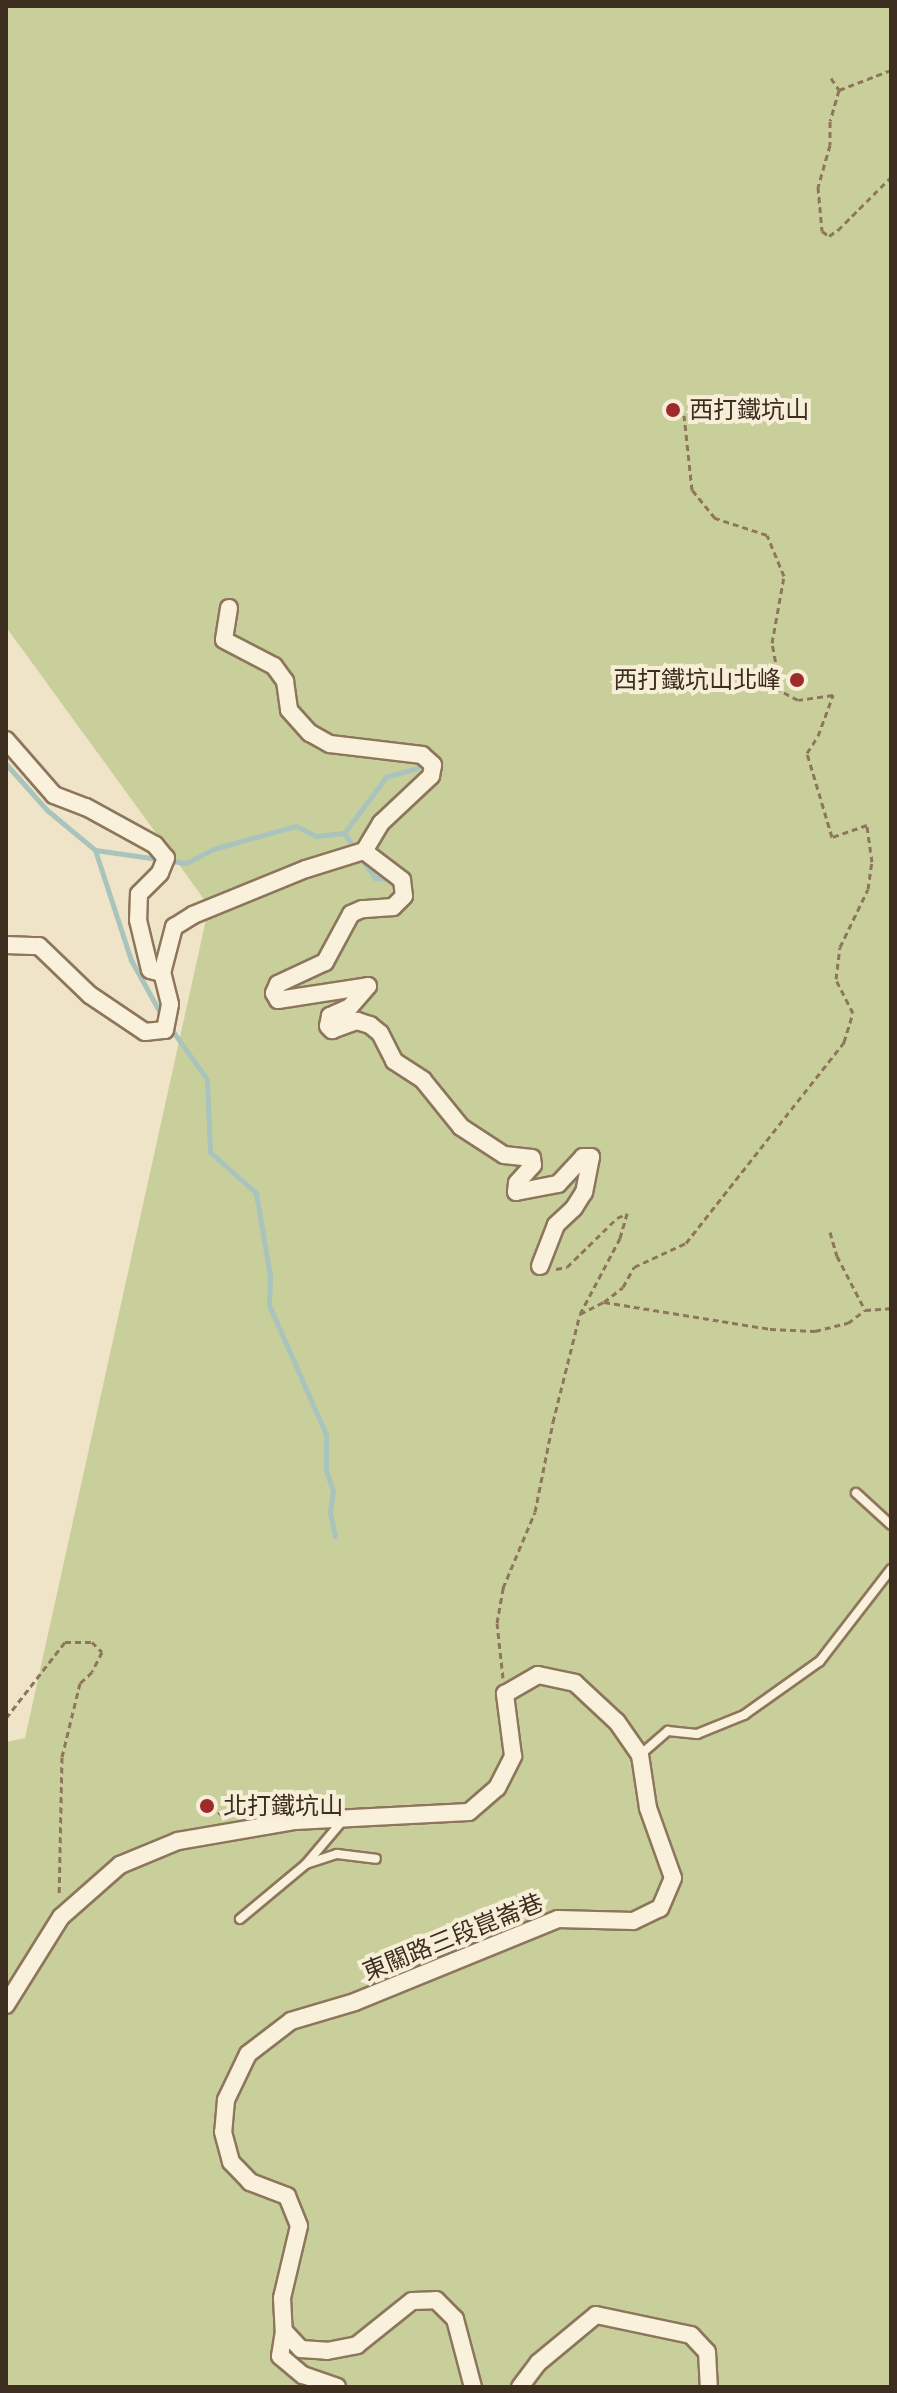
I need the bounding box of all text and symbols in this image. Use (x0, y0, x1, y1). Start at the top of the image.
place label: 西打鐵坑山 (689, 396, 809, 424)
marker: 西打鐵坑山 (664, 401, 682, 419)
place label: 西打鐵坑山北峰 (613, 666, 781, 694)
marker: 西打鐵坑山北峰 (788, 671, 806, 689)
place label: 北打鐵坑山 (223, 1792, 343, 1820)
marker: 北打鐵坑山 (198, 1797, 216, 1815)
street label: 東關路三段崑崙巷 (359, 1888, 547, 1986)

